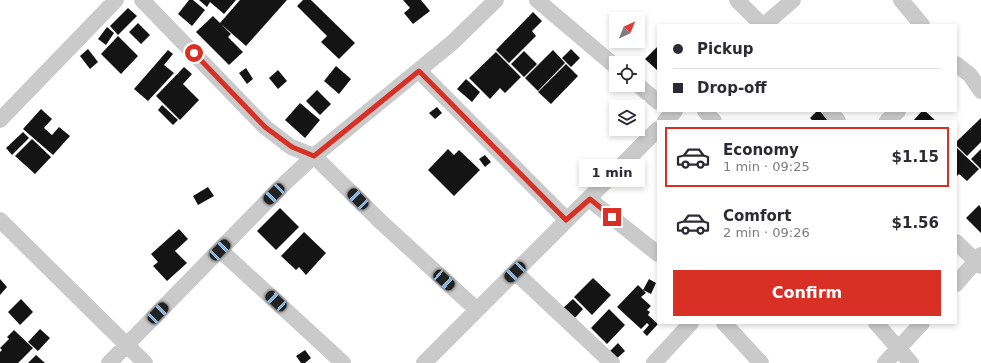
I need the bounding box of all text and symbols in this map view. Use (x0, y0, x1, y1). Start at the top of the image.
north arrow (609, 12, 645, 48)
map controls (609, 12, 645, 136)
text: Pickup (697, 40, 753, 58)
route start (185, 44, 203, 62)
button: locate (609, 56, 645, 92)
text: Drop-off (697, 79, 767, 97)
button: layers (609, 100, 645, 136)
icon: car (675, 139, 711, 175)
text: Economy (723, 141, 799, 159)
text: $1.15 (892, 148, 939, 166)
callout: 1 min (579, 159, 645, 187)
text: 1 min · 09:25 (723, 159, 810, 174)
text: 1 min (592, 165, 632, 180)
car (261, 181, 287, 207)
car (345, 186, 371, 212)
icon: car (675, 205, 711, 241)
text: Comfort (723, 207, 791, 225)
route end (603, 208, 621, 226)
text: $1.56 (892, 214, 939, 232)
text: 2 min · 09:26 (723, 225, 810, 240)
car (207, 237, 233, 263)
car (502, 259, 528, 285)
car (431, 268, 457, 292)
button: Confirm (673, 270, 941, 316)
car (263, 288, 289, 314)
car (145, 300, 171, 326)

